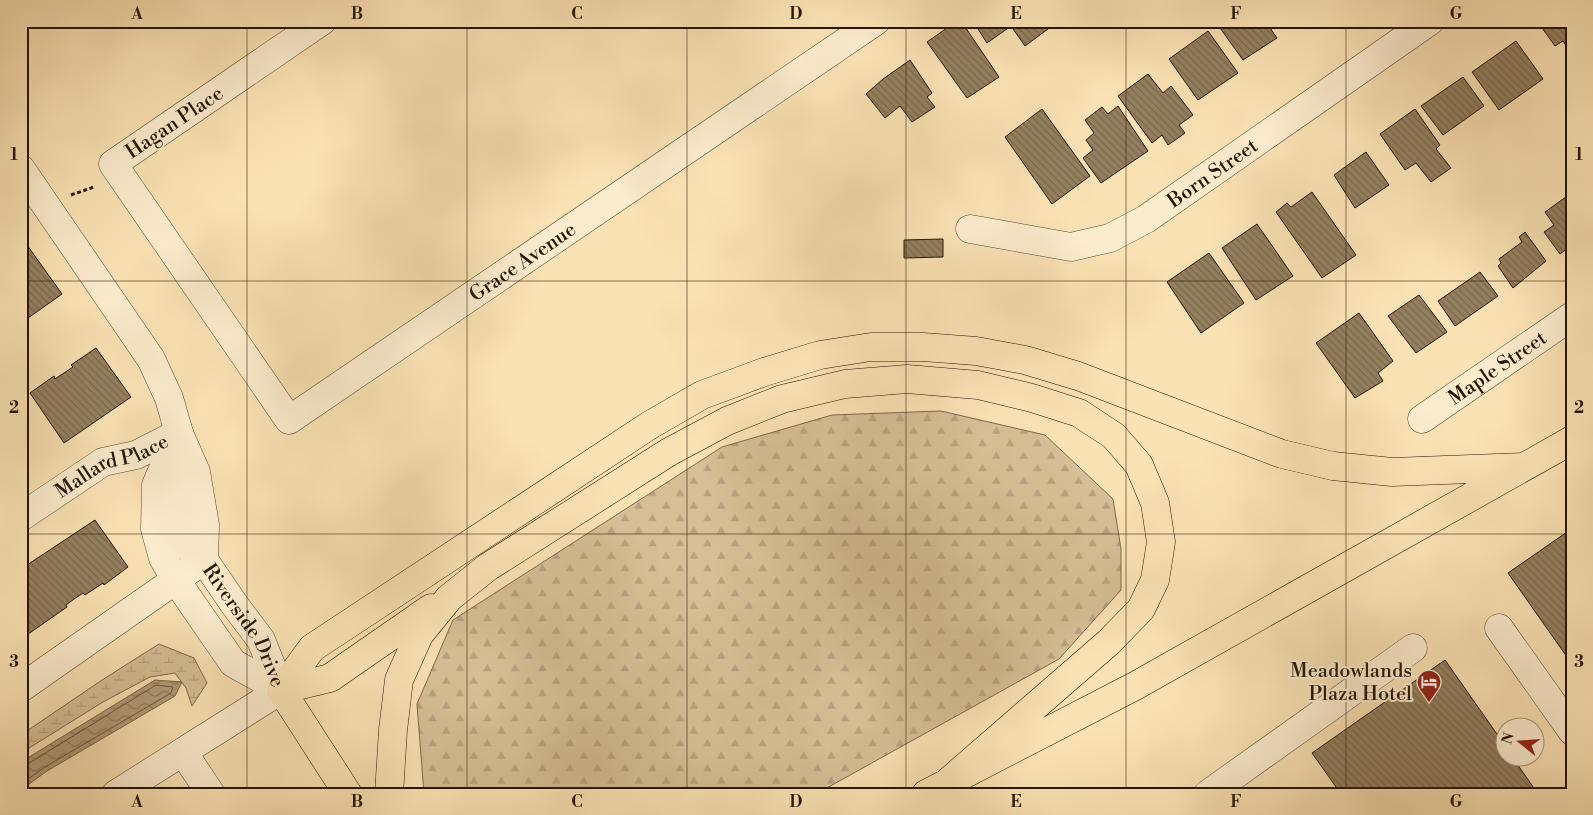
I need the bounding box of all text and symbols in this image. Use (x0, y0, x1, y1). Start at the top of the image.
text: A (130, 4, 143, 24)
text: B (351, 4, 363, 24)
text: C (571, 4, 583, 24)
text: D (790, 4, 803, 24)
text: E (1010, 4, 1022, 24)
text: F (1230, 4, 1242, 24)
text: G (1450, 4, 1463, 24)
street label: Hagan Place (121, 81, 229, 165)
street label: Born Street (1162, 134, 1263, 215)
text: 1 (10, 145, 18, 165)
text: 1 (1575, 145, 1583, 165)
street label: Grace Avenue (465, 218, 581, 308)
street label: Maple Street (1444, 326, 1552, 411)
text: 2 (9, 398, 19, 418)
text: 2 (1574, 398, 1584, 418)
street label: Mallard Place (51, 430, 173, 505)
street label: Riverside Drive (196, 559, 290, 691)
text: 3 (9, 652, 19, 672)
text: 3 (1574, 652, 1584, 672)
place label: Meadowlands Plaza Hotel (1290, 659, 1412, 707)
hotel icon: Meadowlands Plaza Hotel (1416, 669, 1442, 703)
north arrow (1496, 718, 1546, 768)
text: N (1498, 731, 1519, 746)
text: A (130, 792, 143, 812)
text: B (351, 792, 363, 812)
text: C (571, 792, 583, 812)
text: D (790, 792, 803, 812)
text: E (1010, 792, 1022, 812)
text: F (1230, 792, 1242, 812)
text: G (1450, 792, 1463, 812)

